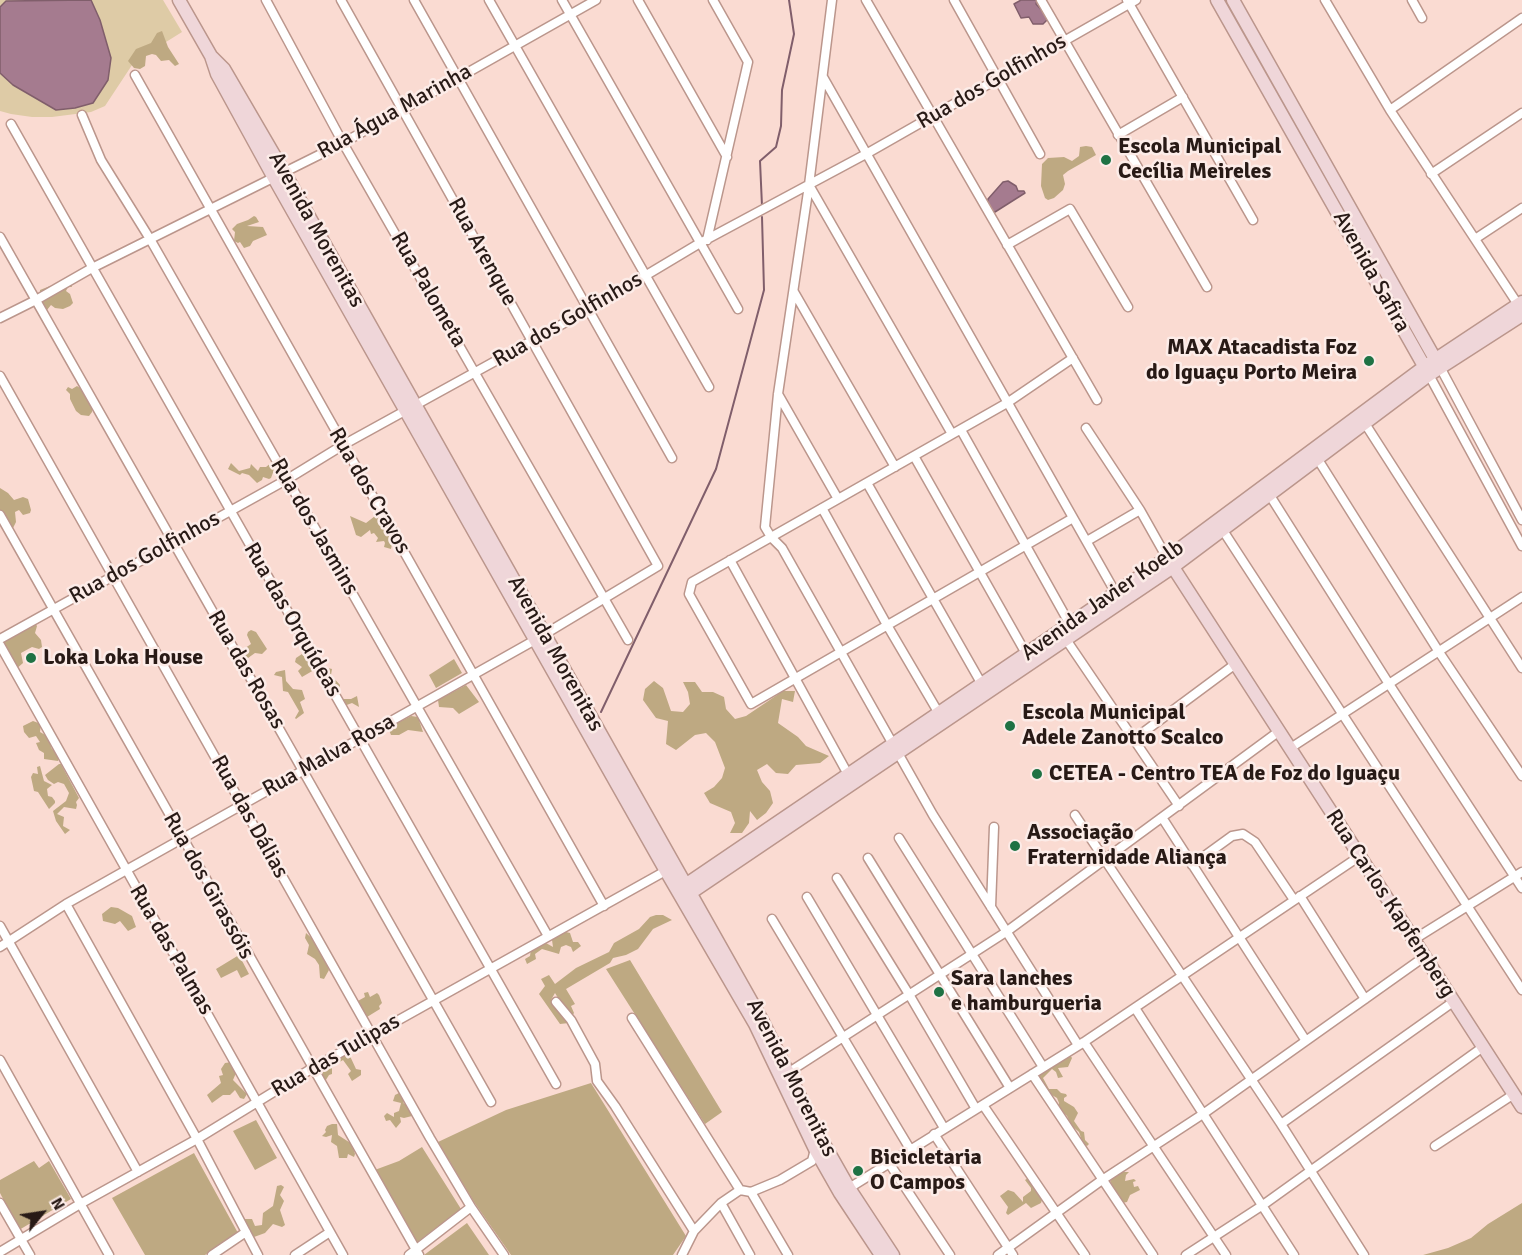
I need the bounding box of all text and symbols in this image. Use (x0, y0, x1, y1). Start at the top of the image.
street label: Rua dos Golfinhos (913, 29, 1071, 135)
street label: Rua Água Marinha (313, 59, 477, 165)
place label: Escola Municipal Cecília Meireles (1118, 134, 1281, 186)
street label: Avenida Morenitas (262, 148, 370, 312)
marker: Escola Municipal Cecília Meireles (1099, 153, 1113, 167)
street label: Rua Arenque (441, 193, 523, 311)
street label: Avenida Safira (1327, 207, 1415, 337)
street label: Rua Palometa (384, 228, 472, 352)
street label: Rua dos Golfinhos (489, 267, 647, 373)
place label: MAX Atacadista Foz do Iguaçu Porto Meira (1146, 335, 1357, 386)
marker: MAX Atacadista Foz do Iguaçu Porto Meira (1362, 354, 1376, 368)
street label: Rua dos Cravos (322, 423, 416, 559)
street label: Rua dos Jasmins (264, 454, 364, 600)
street label: Rua dos Golfinhos (65, 506, 225, 610)
street label: Avenida Javier Koelb (1017, 535, 1189, 667)
street label: Rua das Orquídeas (237, 538, 347, 702)
street label: Avenida Morenitas (501, 572, 609, 736)
street label: Rua das Rosas (201, 606, 291, 734)
place label: Loka Loka House (43, 645, 203, 671)
marker: Loka Loka House (24, 651, 38, 665)
place label: Escola Municipal Adele Zanotto Scalco (1022, 700, 1223, 752)
street label: Rua Malva Rosa (258, 709, 400, 803)
marker: Escola Municipal Adele Zanotto Scalco (1003, 719, 1017, 733)
street label: Rua das Dálias (204, 751, 294, 883)
place label: CETEA - Centro TEA de Foz do Iguaçu (1049, 761, 1400, 787)
marker: CETEA - Centro TEA de Foz do Iguaçu (1030, 767, 1044, 781)
street label: Rua Carlos Kapfemberg (1319, 805, 1461, 1003)
street label: Rua dos Girassóis (157, 808, 259, 964)
place label: Associação Fraternidade Aliança (1027, 820, 1227, 872)
marker: Associação Fraternidade Aliança (1008, 839, 1022, 853)
street label: Rua das Palmas (123, 880, 219, 1020)
place label: Sara lanches e hamburgueria (951, 966, 1102, 1017)
marker: Sara lanches e hamburgueria (932, 985, 946, 999)
street label: Avenida Morenitas (740, 995, 842, 1161)
street label: Rua das Tulipas (267, 1009, 405, 1103)
place label: Bicicletaria O Campos (870, 1145, 982, 1196)
marker: Bicicletaria O Campos (851, 1164, 865, 1178)
north arrow (12, 1183, 72, 1243)
text: N (46, 1194, 69, 1214)

